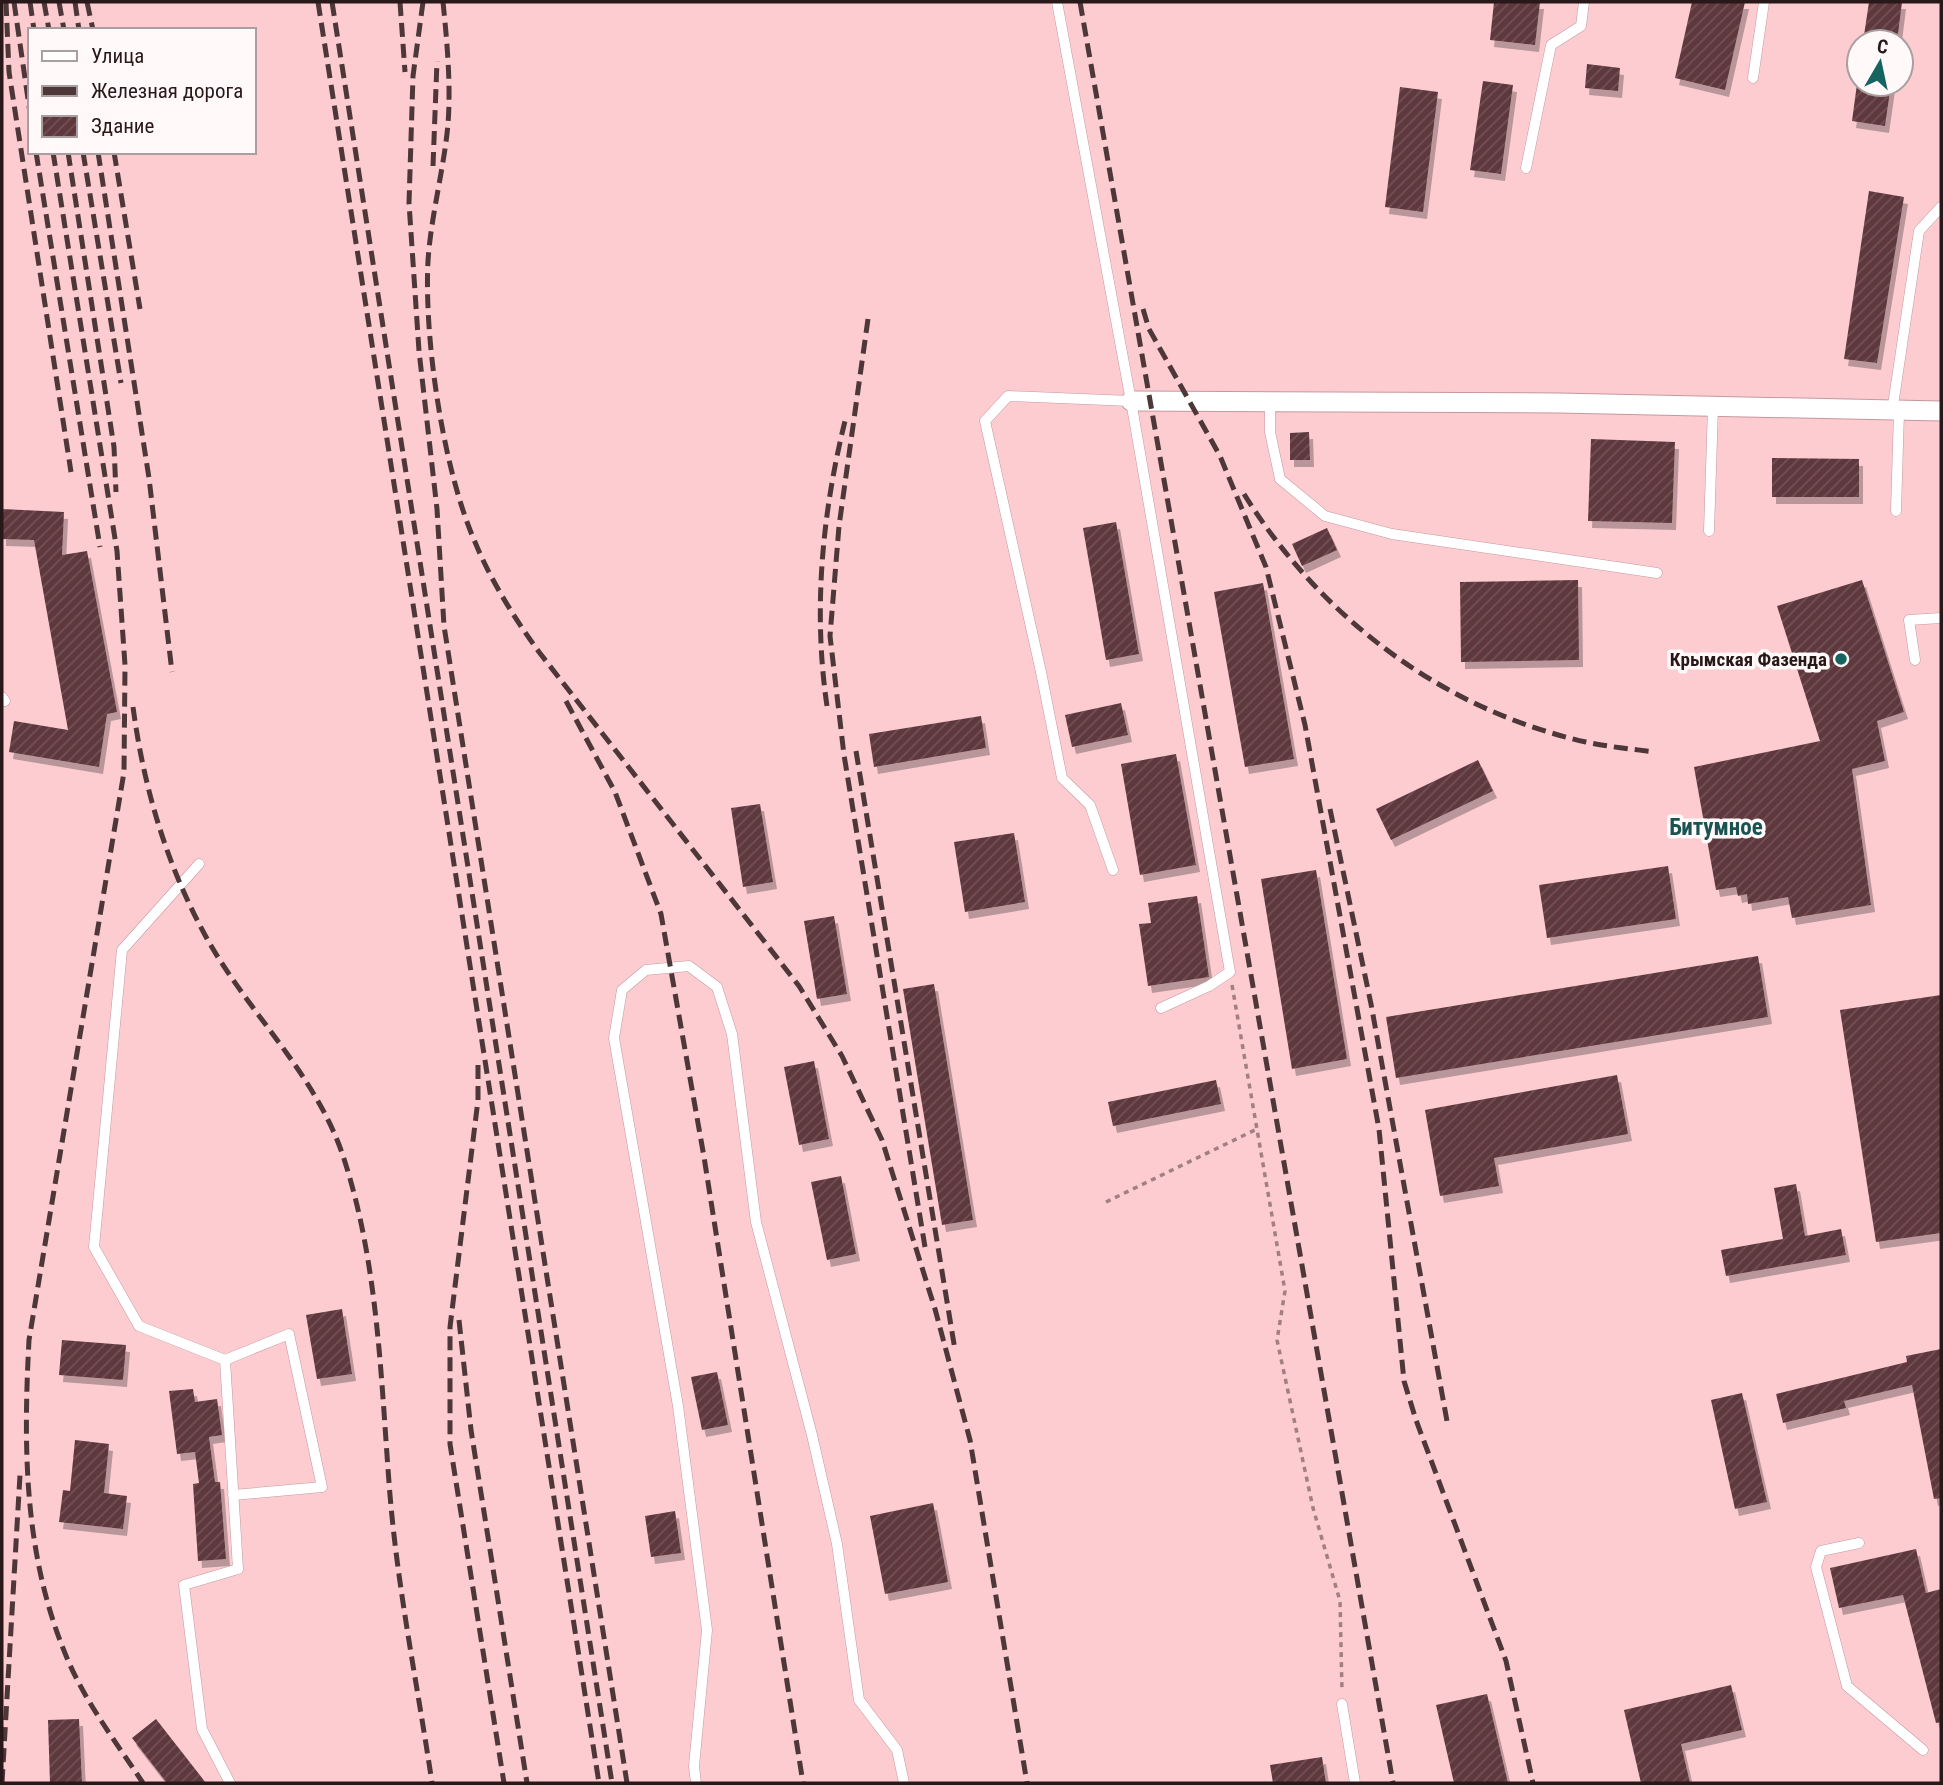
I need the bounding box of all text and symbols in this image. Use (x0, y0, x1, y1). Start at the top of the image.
legend (28, 28, 256, 154)
north arrow (1845, 28, 1915, 98)
text: С (1875, 34, 1890, 59)
text: Улица (91, 44, 144, 68)
text: Железная дорога (91, 79, 243, 103)
text: Здание (91, 114, 155, 138)
place label: Крымская Фазенда (1670, 648, 1827, 671)
marker: Крымская Фазенда (1833, 651, 1849, 667)
district label: Битумное (1669, 814, 1763, 841)

